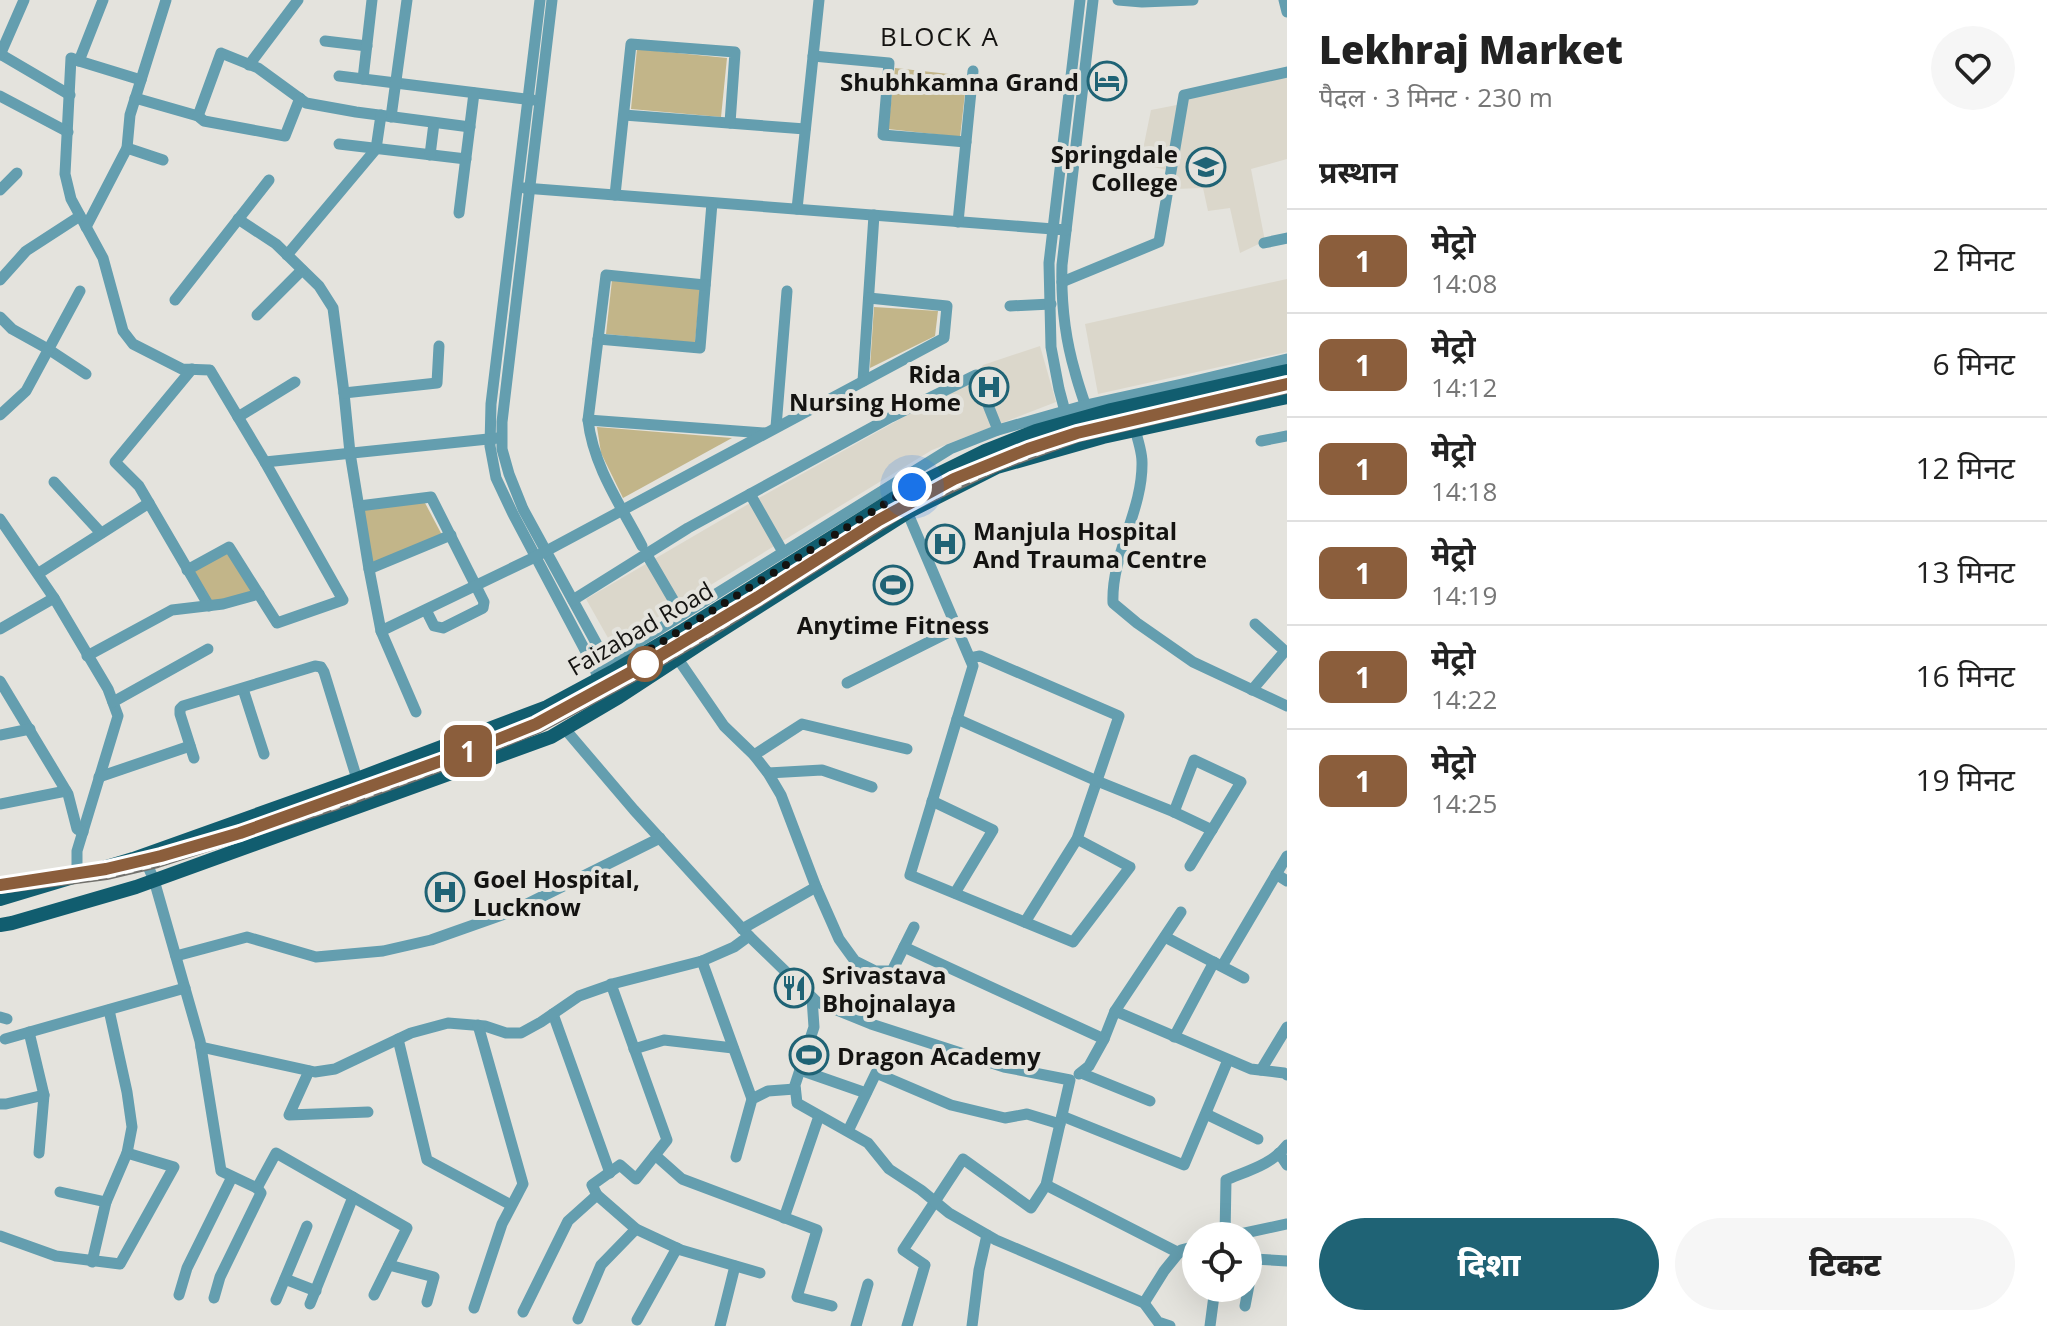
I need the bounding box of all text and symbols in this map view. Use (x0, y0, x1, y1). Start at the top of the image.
district label: BLOCK A (880, 18, 1000, 54)
text: Lekhraj Market (1319, 23, 1623, 75)
button: heart (1931, 26, 2015, 110)
hotel icon: Shubhkamna Grand (1086, 60, 1128, 102)
place label: Shubhkamna Grand (840, 65, 1079, 98)
text: पैदल · 3 मिनट · 230 m (1319, 79, 1553, 115)
place label: Springdale College (1051, 137, 1178, 198)
school or university icon: Springdale College (1185, 146, 1227, 188)
text: प्रस्थान (1319, 151, 1398, 192)
text: मेट्रो (1431, 221, 1476, 262)
text: 2 मिनट (1933, 239, 2015, 280)
text: 1 (1355, 242, 1371, 280)
text: 14:08 (1431, 265, 1497, 301)
text: मेट्रो (1431, 325, 1476, 366)
text: 6 मिनट (1933, 343, 2015, 384)
text: 1 (1355, 346, 1371, 384)
place label: Rida Nursing Home (789, 357, 961, 418)
hospital icon: Rida Nursing Home (968, 366, 1010, 408)
text: 14:12 (1431, 369, 1497, 405)
text: मेट्रो (1431, 429, 1476, 470)
text: 12 मिनट (1915, 447, 2015, 488)
text: 1 (1355, 450, 1371, 488)
your location (892, 467, 932, 507)
text: 14:18 (1431, 473, 1497, 509)
place label: Manjula Hospital And Trauma Centre (973, 514, 1207, 575)
hospital icon: Manjula Hospital And Trauma Centre (924, 523, 966, 565)
text: मेट्रो (1431, 533, 1476, 574)
text: 13 मिनट (1915, 551, 2015, 592)
text: 1 (1355, 554, 1371, 592)
sports icon: Anytime Fitness (872, 564, 914, 606)
street label: Faizabad Road (561, 573, 719, 683)
text: 14:19 (1431, 577, 1497, 613)
place label: Anytime Fitness (797, 608, 989, 641)
text: मेट्रो (1431, 637, 1476, 678)
unlabelled marker (628, 647, 662, 681)
text: 16 मिनट (1915, 655, 2015, 696)
text: 1 (1355, 658, 1371, 696)
text: 14:22 (1431, 681, 1497, 717)
line badge: 1 (442, 725, 494, 777)
text: 1 (460, 732, 476, 770)
text: मेट्रो (1431, 741, 1476, 782)
text: 19 मिनट (1915, 759, 2015, 800)
text: 1 (1355, 762, 1371, 800)
text: 14:25 (1431, 785, 1497, 821)
place label: Goel Hospital, Lucknow (473, 862, 640, 923)
hospital icon: Goel Hospital, Lucknow (424, 871, 466, 913)
place label: Srivastava Bhojnalaya (822, 958, 956, 1019)
restaurant icon: Srivastava Bhojnalaya (773, 967, 815, 1009)
sports icon: Dragon Academy (788, 1034, 830, 1076)
place label: Dragon Academy (837, 1039, 1041, 1072)
button: दिशा (1319, 1218, 1659, 1310)
button: टिकट (1675, 1218, 2015, 1310)
map controls (1182, 1222, 1262, 1302)
button: locate (1182, 1222, 1262, 1302)

